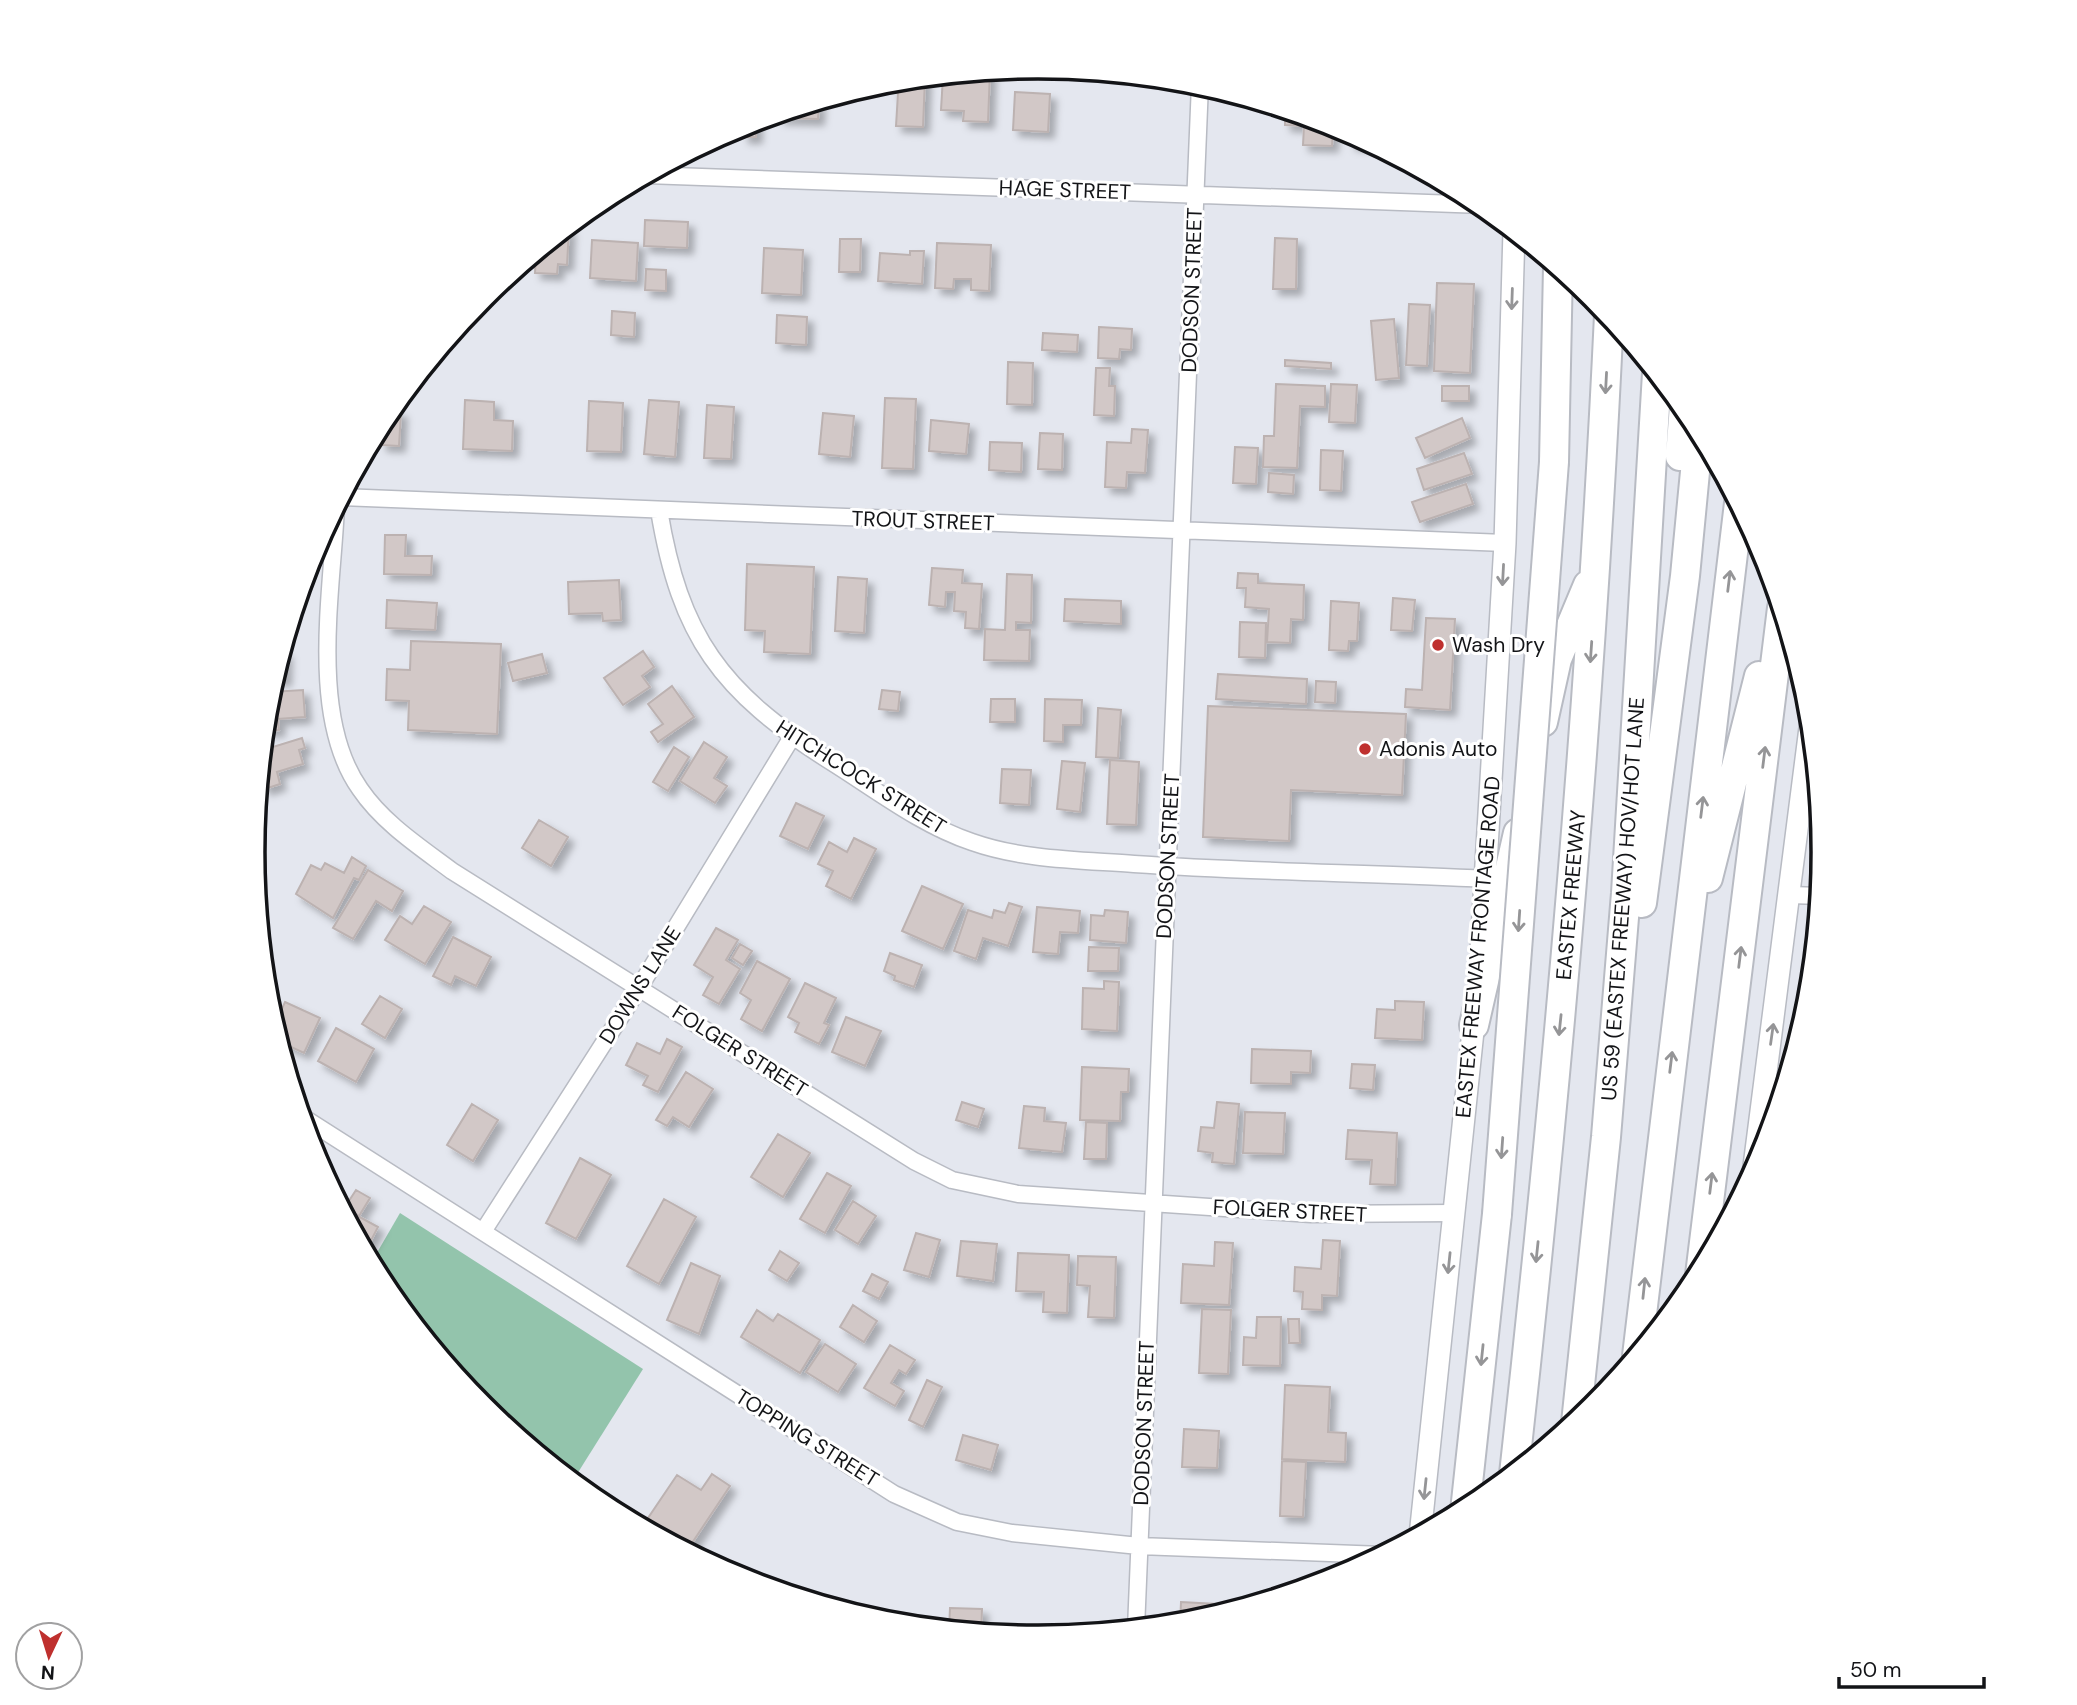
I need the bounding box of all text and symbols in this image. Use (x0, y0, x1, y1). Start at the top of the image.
street label: HAGE STREET (998, 174, 1132, 206)
street label: DODSON STREET (1175, 207, 1209, 373)
one-way arrow (1505, 287, 1518, 310)
one-way arrow (1600, 371, 1613, 394)
street label: TROUT STREET (851, 505, 995, 537)
one-way arrow (1497, 563, 1510, 586)
one-way arrow (1723, 570, 1736, 593)
place label: Wash Dry (1452, 631, 1545, 659)
marker: Wash Dry (1430, 637, 1446, 653)
one-way arrow (1584, 640, 1597, 663)
street label: US 59 (EASTEX FREEWAY) HOV/HOT LANE (1595, 696, 1651, 1102)
street label: HITCHCOCK STREET (771, 713, 951, 841)
place label: Adonis Auto (1379, 735, 1497, 763)
marker: Adonis Auto (1357, 741, 1373, 757)
one-way arrow (1758, 746, 1771, 769)
street label: DODSON STREET (1150, 773, 1186, 939)
street label: EASTEX FREEWAY FRONTAGE ROAD (1449, 775, 1507, 1119)
one-way arrow (1695, 796, 1708, 819)
street label: EASTEX FREEWAY (1550, 809, 1592, 981)
one-way arrow (1512, 909, 1525, 932)
street label: DOWNS LANE (593, 921, 687, 1049)
one-way arrow (1734, 946, 1747, 969)
street label: FOLGER STREET (667, 998, 813, 1104)
one-way arrow (1553, 1013, 1566, 1036)
one-way arrow (1766, 1023, 1779, 1046)
one-way arrow (1664, 1052, 1677, 1074)
one-way arrow (1495, 1136, 1508, 1159)
one-way arrow (1705, 1172, 1718, 1195)
street label: FOLGER STREET (1212, 1193, 1368, 1229)
one-way arrow (1531, 1240, 1544, 1263)
one-way arrow (1442, 1251, 1455, 1274)
one-way arrow (1638, 1278, 1651, 1300)
street label: DODSON STREET (1127, 1340, 1161, 1506)
one-way arrow (1475, 1343, 1488, 1365)
street label: TOPPING STREET (730, 1383, 884, 1493)
one-way arrow (1418, 1477, 1431, 1500)
north arrow (14, 1621, 84, 1691)
scale bar (1839, 1646, 1984, 1690)
text: 50 m (1850, 1656, 1901, 1684)
text: N (40, 1660, 56, 1685)

